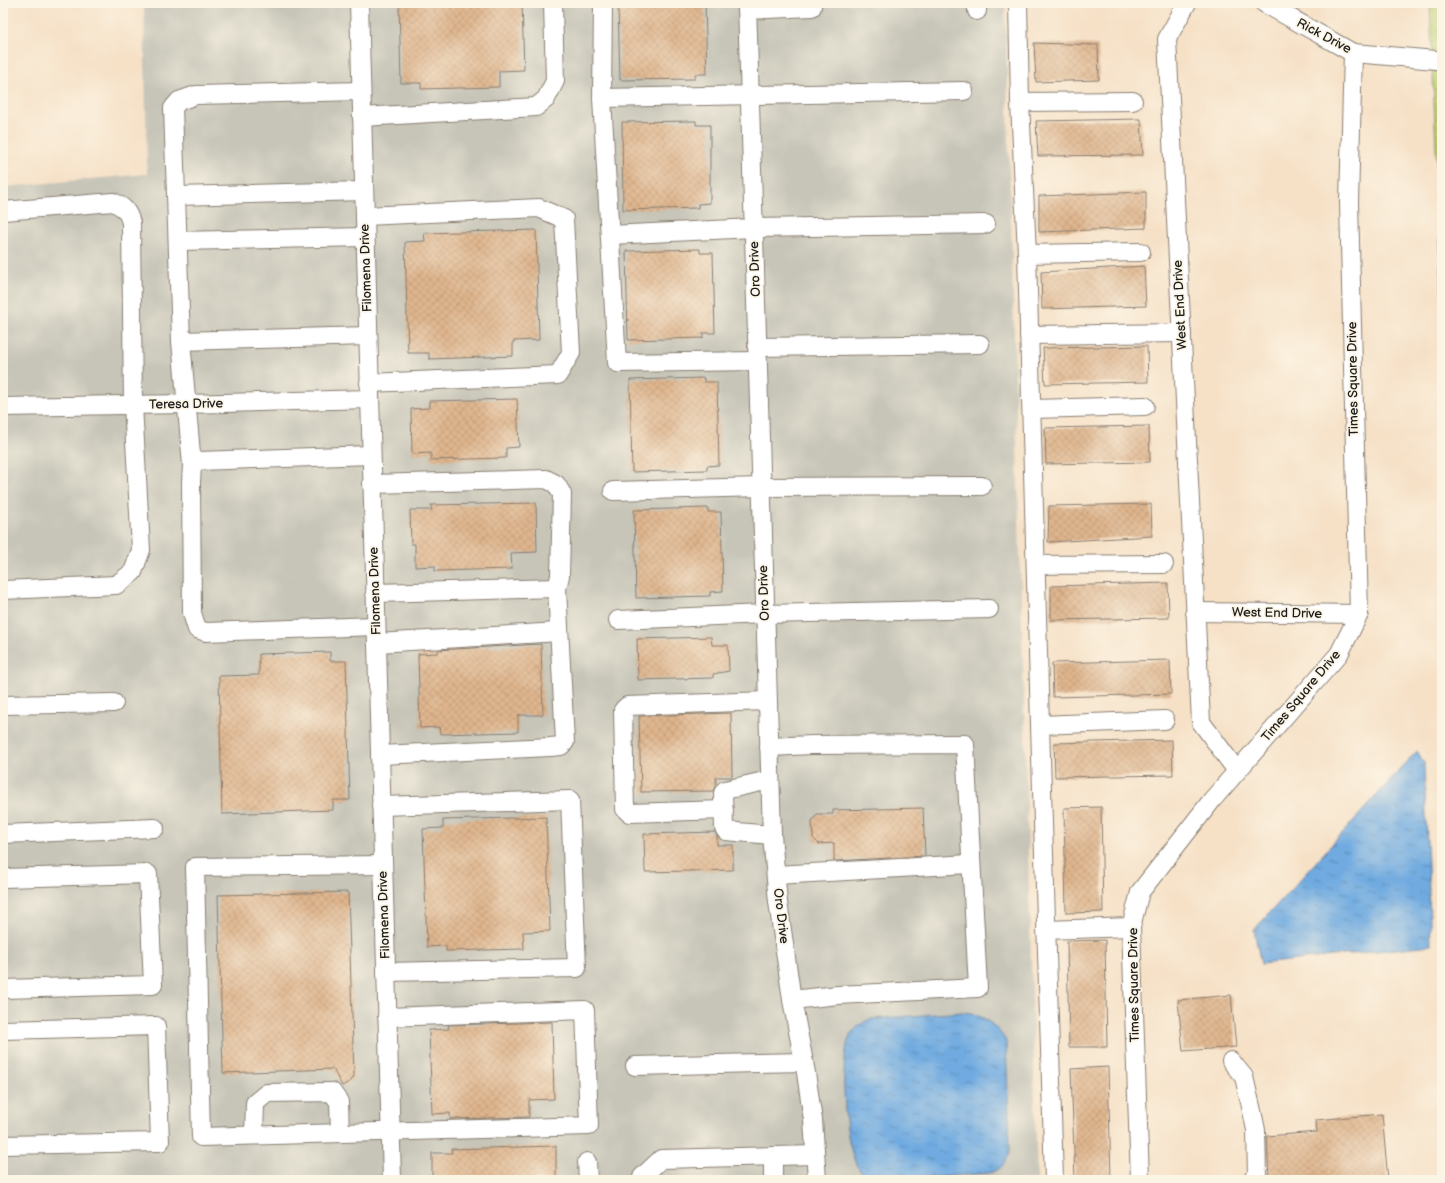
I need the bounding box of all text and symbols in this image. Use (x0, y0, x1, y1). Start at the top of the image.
street label: Rick Drive (1294, 15, 1354, 57)
street label: Filomena Drive (356, 223, 376, 312)
street label: Oro Drive (746, 241, 764, 297)
street label: West End Drive (1170, 259, 1190, 350)
street label: Times Square Drive (1344, 321, 1362, 437)
street label: Teresa Drive (149, 395, 224, 413)
street label: Filomena Drive (365, 546, 385, 635)
street label: Oro Drive (755, 565, 773, 621)
street label: West End Drive (1232, 604, 1323, 622)
street label: Times Square Drive (1258, 647, 1344, 745)
street label: Filomena Drive (374, 870, 394, 959)
street label: Oro Drive (770, 887, 792, 945)
street label: Times Square Drive (1125, 927, 1143, 1043)

